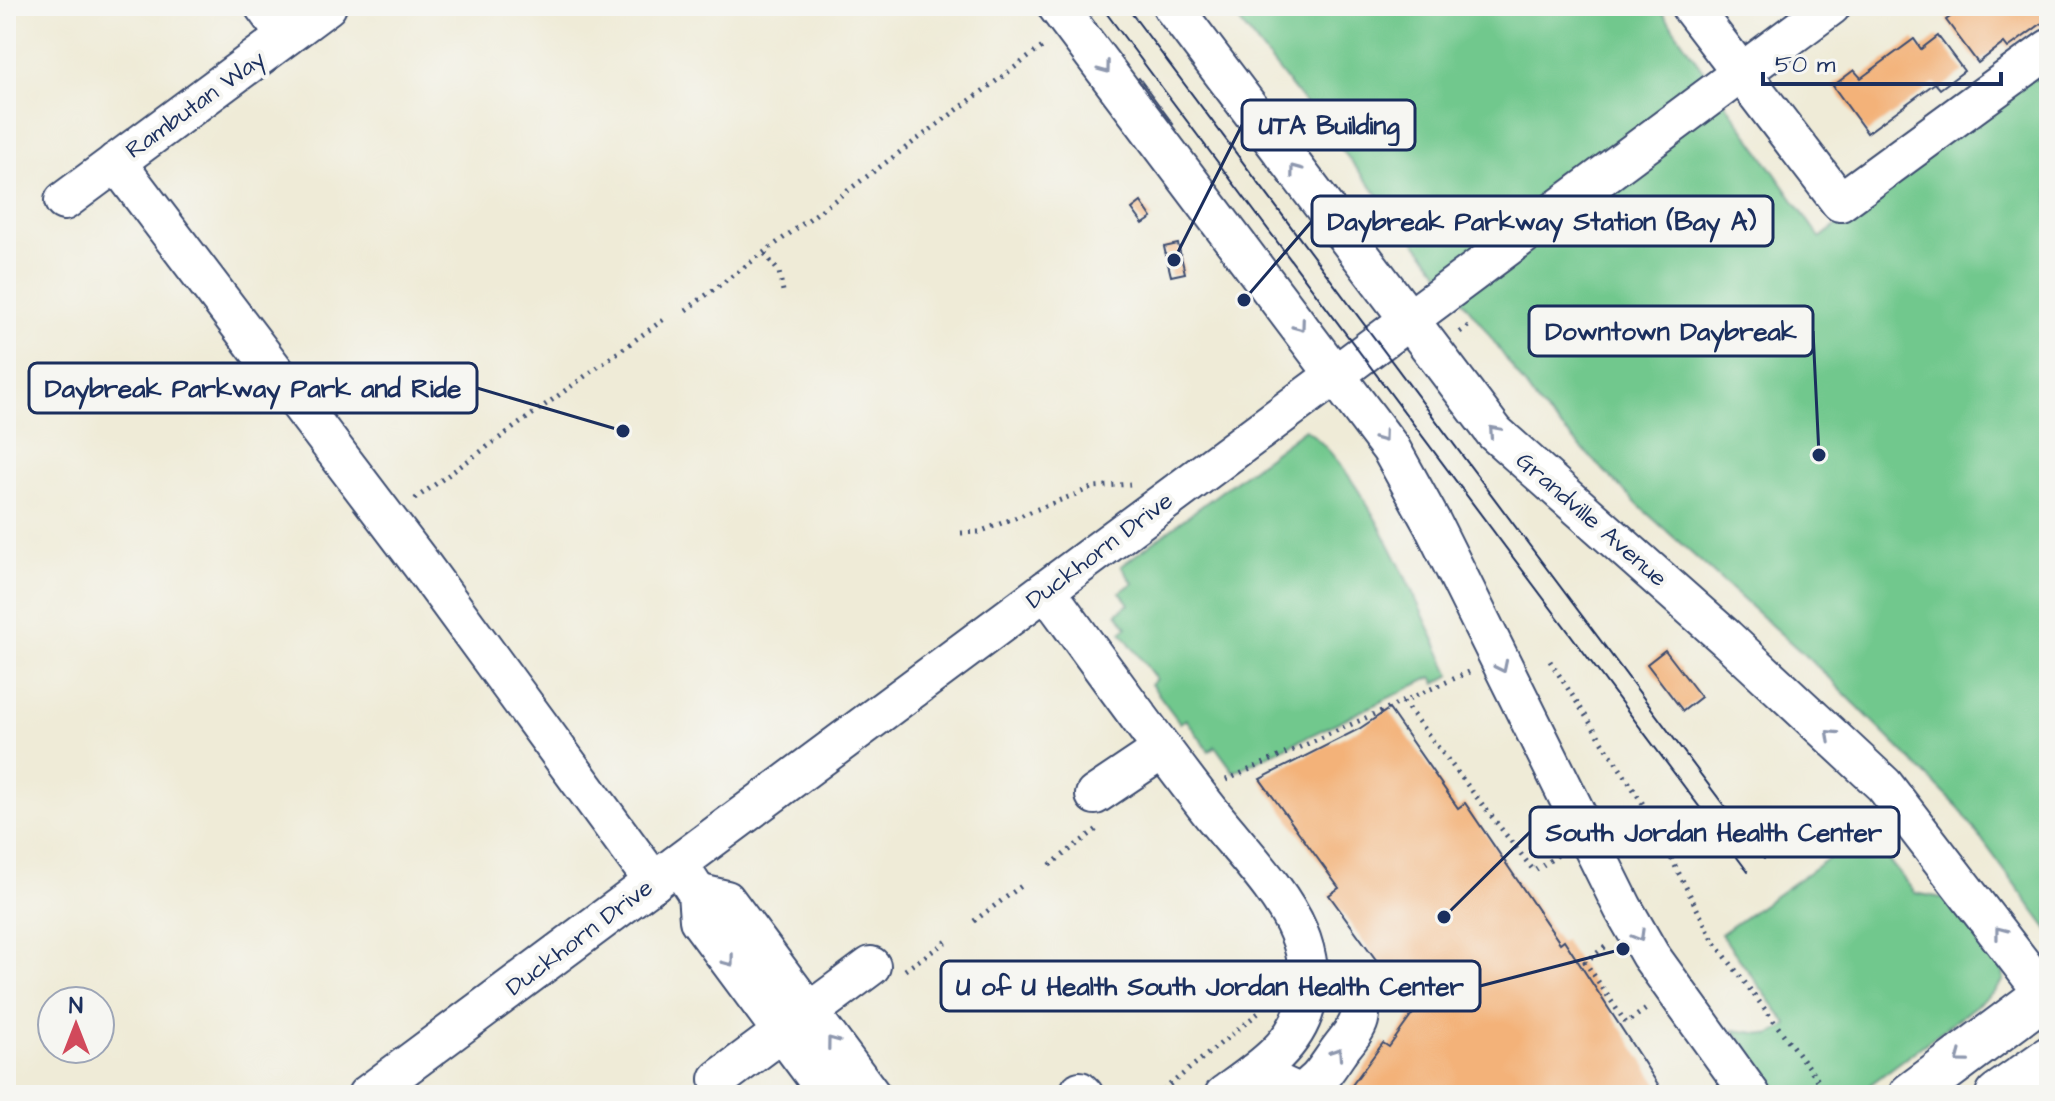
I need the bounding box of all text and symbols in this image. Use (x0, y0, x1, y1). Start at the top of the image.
scale bar (1763, 36, 2001, 86)
street label: Rambutan Way (119, 43, 273, 168)
text: 50 m (1775, 48, 1836, 82)
one-way arrow (1095, 59, 1109, 74)
callout: UTA Building (1242, 100, 1415, 150)
text: UTA Building (1258, 108, 1400, 147)
one-way arrow (1290, 164, 1304, 179)
callout: Daybreak Parkway Station (Bay A) (1312, 196, 1773, 246)
text: Daybreak Parkway Station (Bay A) (1328, 204, 1756, 243)
callout: Downtown Daybreak (1529, 306, 1813, 356)
text: Downtown Daybreak (1545, 314, 1798, 353)
one-way arrow (1290, 318, 1304, 332)
callout: Daybreak Parkway Park and Ride (29, 363, 477, 413)
text: Daybreak Parkway Park and Ride (45, 371, 461, 410)
one-way arrow (1489, 426, 1504, 440)
one-way arrow (1372, 428, 1387, 442)
street label: Grandville Avenue (1508, 444, 1674, 595)
street label: Duckhorn Drive (1019, 484, 1180, 617)
one-way arrow (1492, 658, 1508, 673)
one-way arrow (1825, 730, 1840, 744)
callout: South Jordan Health Center (1530, 807, 1899, 857)
text: South Jordan Health Center (1545, 815, 1883, 851)
street label: Duckhorn Drive (499, 871, 660, 1004)
one-way arrow (1995, 926, 2009, 941)
one-way arrow (1629, 928, 1645, 942)
one-way arrow (720, 952, 734, 966)
callout: U of U Health South Jordan Health Center (941, 961, 1480, 1011)
text: U of U Health South Jordan Health Center (956, 969, 1465, 1005)
north arrow (36, 985, 116, 1065)
text: N (69, 991, 83, 1022)
one-way arrow (827, 1036, 841, 1051)
one-way arrow (1327, 1047, 1342, 1061)
one-way arrow (1955, 1049, 1969, 1063)

